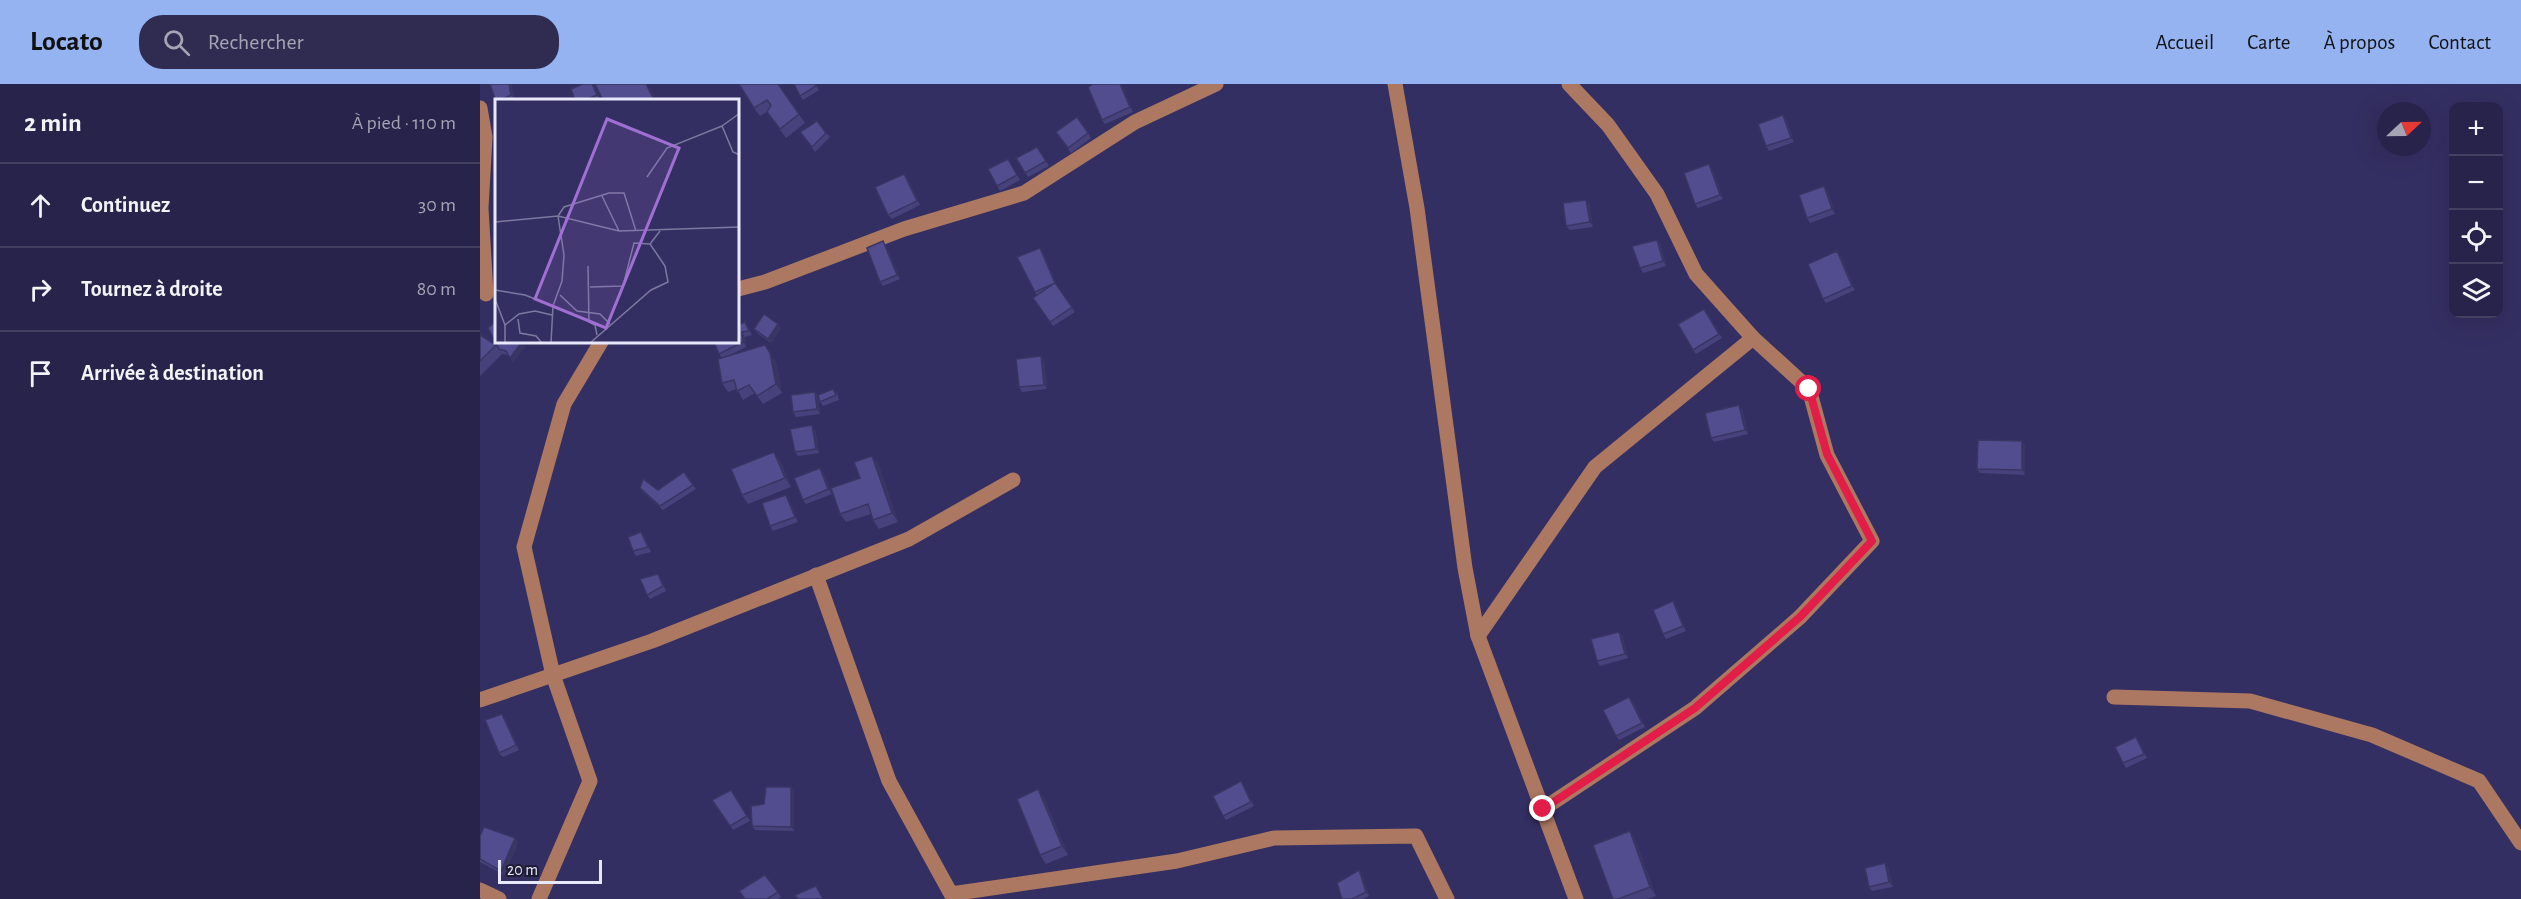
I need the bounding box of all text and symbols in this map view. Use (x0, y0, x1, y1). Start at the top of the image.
search box (139, 15, 559, 69)
icon: search (160, 26, 193, 59)
text: Locato (30, 28, 103, 56)
text: Rechercher (208, 31, 304, 53)
text: Accueil (2156, 32, 2214, 53)
text: Carte (2247, 32, 2290, 53)
text: À propos (2323, 32, 2395, 53)
text: Contact (2428, 32, 2491, 53)
inset map (495, 99, 740, 344)
north arrow (2377, 102, 2431, 156)
map controls (2449, 102, 2503, 318)
button: + (2449, 102, 2503, 156)
text: 2 min (24, 110, 82, 136)
text: À pied · 110 m (352, 113, 456, 133)
button: − (2449, 156, 2503, 210)
icon: ahead (24, 189, 57, 222)
text: Continuez (81, 194, 170, 216)
text: 30 m (418, 195, 456, 215)
button: locate (2449, 210, 2503, 264)
button: layers (2449, 264, 2503, 318)
icon: right (24, 273, 57, 306)
text: Tournez à droite (81, 278, 223, 300)
text: 80 m (417, 279, 456, 299)
icon: arrive (24, 357, 57, 390)
text: Arrivée à destination (81, 362, 264, 384)
route start (1795, 375, 1821, 401)
route end (1529, 795, 1555, 821)
scale bar (498, 857, 602, 884)
text: 20 m (507, 862, 538, 878)

